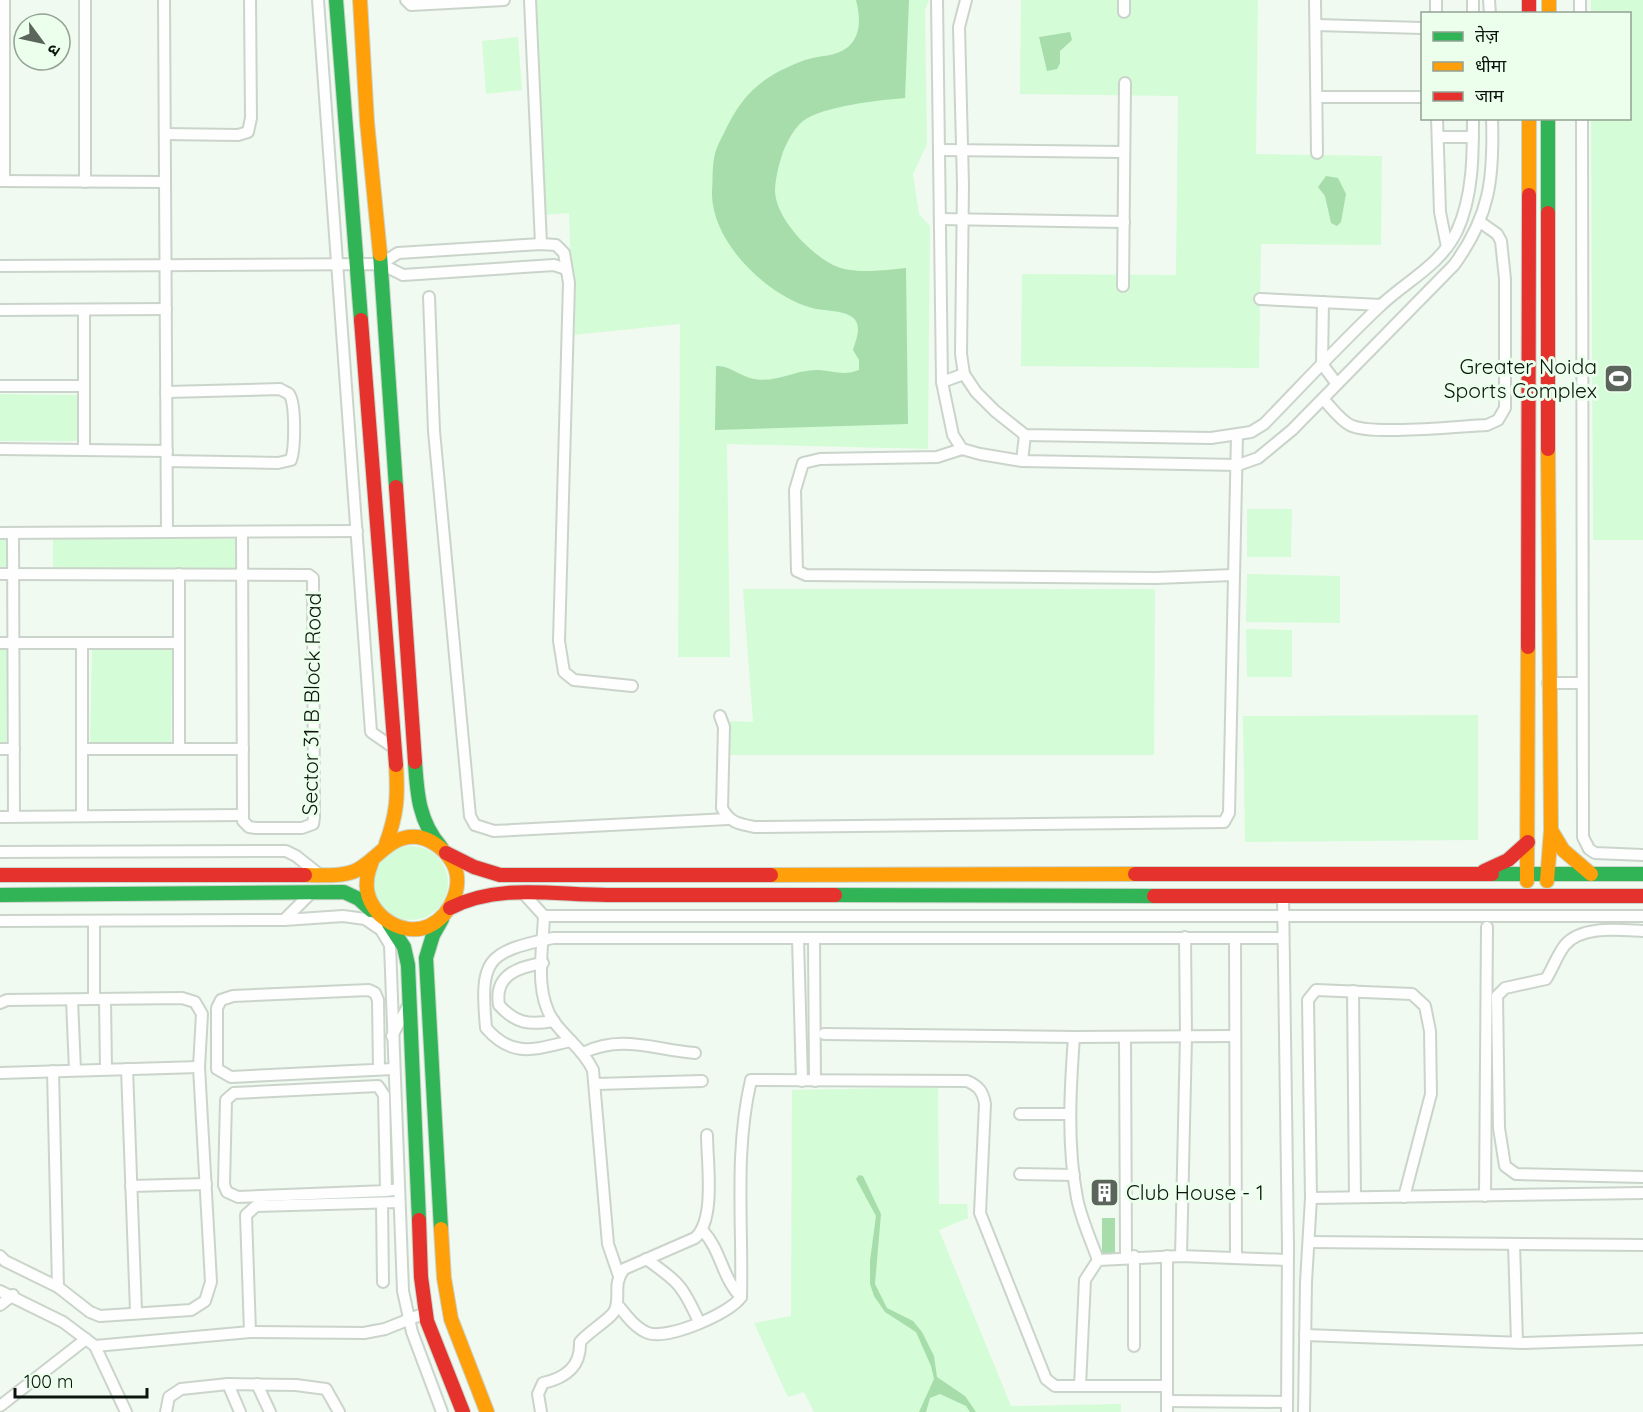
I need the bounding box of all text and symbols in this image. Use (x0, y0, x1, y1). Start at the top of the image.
north arrow (12, 12, 72, 72)
legend (1421, 12, 1631, 120)
text: तेज़ (1475, 24, 1499, 47)
text: उ (43, 41, 66, 60)
text: धीमा (1475, 54, 1506, 77)
text: जाम (1475, 84, 1505, 107)
place label: Greater Noida Sports Complex (1444, 353, 1597, 403)
sports icon: Greater Noida Sports Complex (1602, 363, 1634, 395)
street label: Sector 31 B Block Road (296, 592, 326, 816)
building icon: Club House - 1 (1089, 1177, 1121, 1209)
place label: Club House - 1 (1126, 1179, 1264, 1205)
scale bar (15, 1361, 147, 1399)
text: 100 m (24, 1370, 73, 1393)

